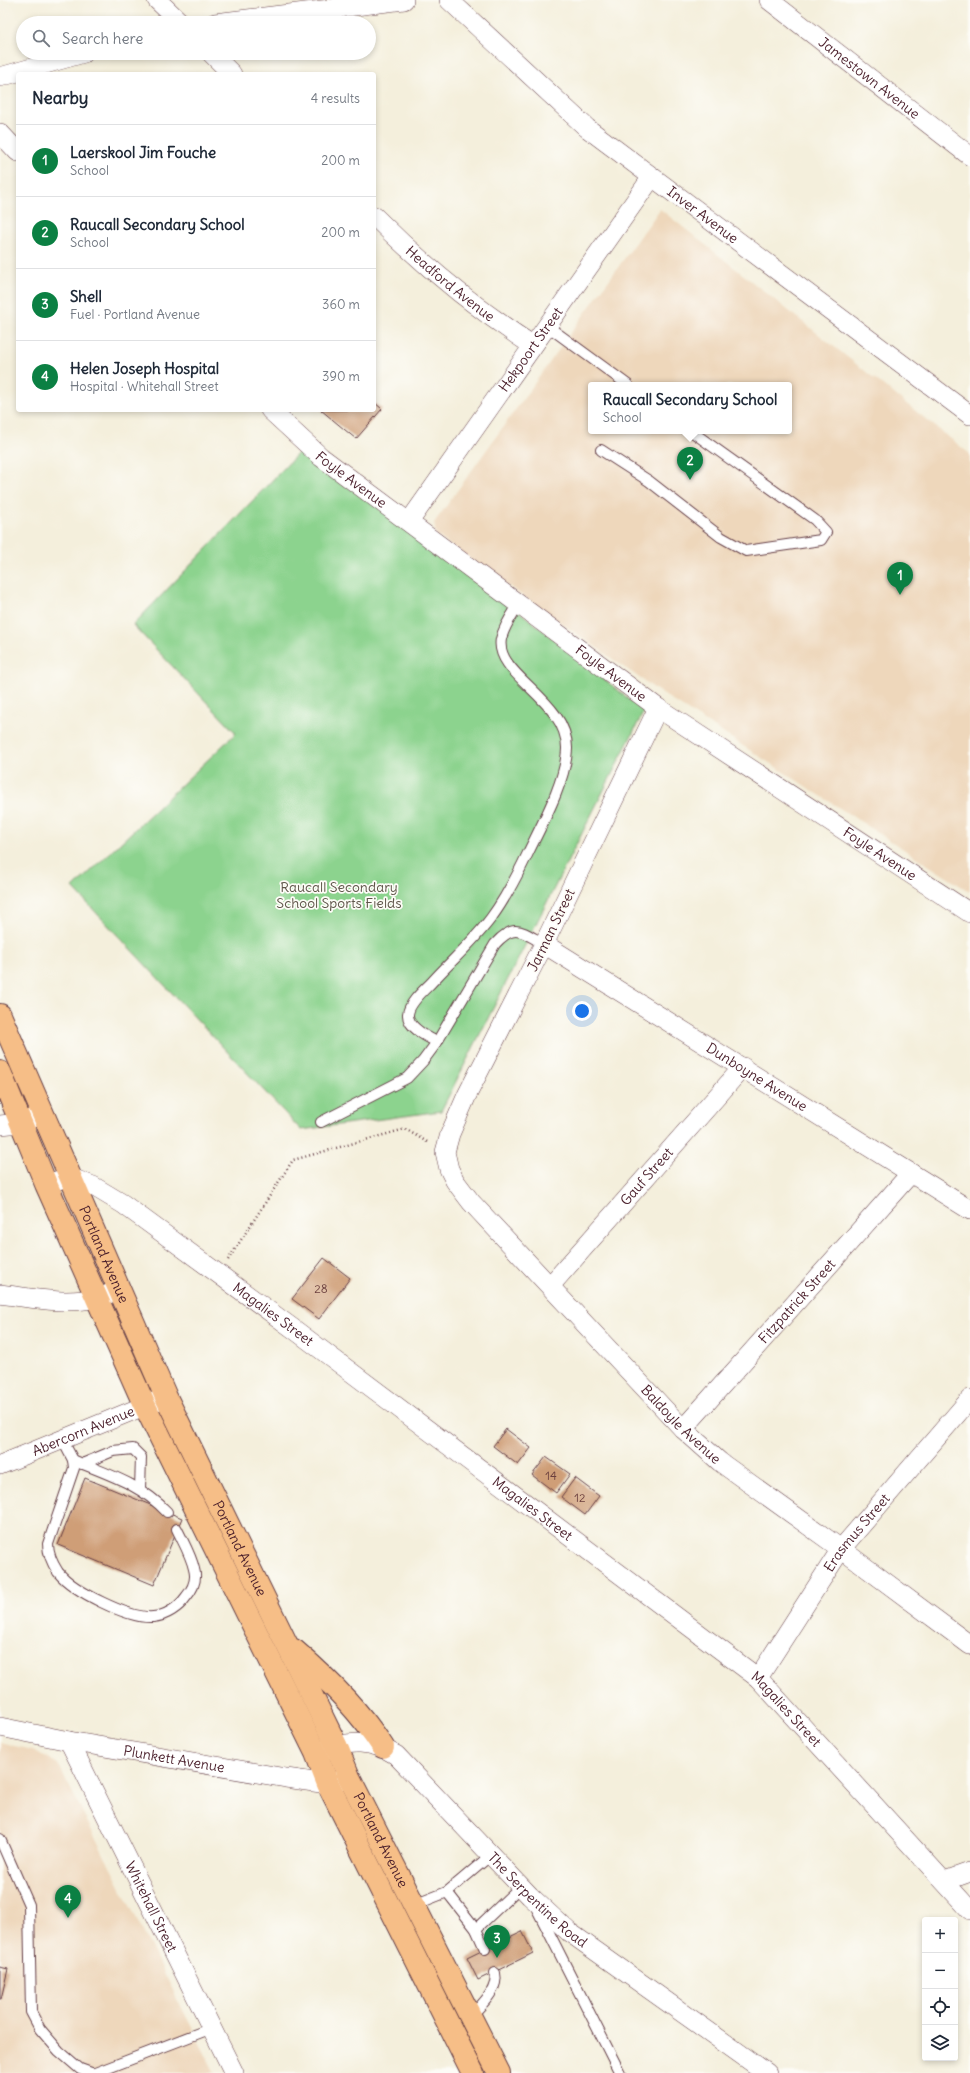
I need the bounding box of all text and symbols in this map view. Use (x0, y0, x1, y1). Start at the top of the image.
search box (16, 16, 376, 60)
icon: search (30, 27, 52, 49)
text: Search here (62, 29, 143, 48)
street label: Jamestown Avenue (815, 33, 924, 123)
text: Nearby (32, 87, 88, 109)
text: 4 results (311, 90, 360, 107)
text: Laerskool Jim Fouche (70, 143, 216, 162)
text: 1 (42, 152, 48, 169)
text: 200 m (321, 152, 360, 169)
text: School (70, 162, 109, 179)
street label: Inver Avenue (664, 182, 742, 247)
text: Raucall Secondary School (70, 215, 245, 234)
text: 2 (41, 224, 49, 241)
text: 200 m (321, 224, 360, 241)
text: School (70, 234, 109, 251)
street label: Headford Avenue (402, 242, 498, 325)
text: Shell (70, 287, 102, 306)
text: 3 (41, 296, 49, 313)
text: 360 m (322, 296, 360, 313)
street label: Hekpoort Street (494, 303, 567, 395)
text: Fuel · Portland Avenue (70, 306, 200, 323)
text: Helen Joseph Hospital (70, 359, 219, 378)
text: 4 (41, 368, 49, 385)
text: 390 m (322, 368, 360, 385)
text: Hospital · Whitehall Street (70, 378, 219, 395)
popup (588, 382, 792, 434)
text: Raucall Secondary School (603, 390, 777, 409)
text: School (603, 409, 642, 426)
street label: Foyle Avenue (312, 447, 390, 512)
pin: 2 (677, 447, 703, 480)
pin: 1 (887, 562, 913, 595)
street label: Foyle Avenue (572, 641, 650, 705)
street label: Foyle Avenue (840, 823, 920, 884)
park label: Raucall Secondary School Sports Fields (276, 878, 402, 912)
street label: Jarman Street (523, 885, 579, 974)
your location (572, 1001, 592, 1021)
street label: Dunboyne Avenue (703, 1039, 811, 1115)
street label: Gauf Street (616, 1143, 677, 1209)
street label: Portland Avenue (75, 1203, 133, 1306)
street label: Fitzpatrick Street (754, 1255, 839, 1347)
street label: Magalies Street (229, 1279, 318, 1350)
house number: 28 (314, 1281, 328, 1296)
street label: Baldoyle Avenue (637, 1381, 725, 1468)
street label: Abercorn Avenue (29, 1402, 137, 1460)
house number: 14 (545, 1468, 557, 1483)
street label: Magalies Street (489, 1473, 577, 1545)
house number: 12 (574, 1490, 586, 1505)
street label: Erasmus Street (820, 1490, 894, 1575)
street label: Portland Avenue (209, 1498, 271, 1599)
street label: Magalies Street (748, 1667, 825, 1751)
street label: Plunkett Avenue (122, 1741, 226, 1776)
street label: Portland Avenue (349, 1789, 413, 1891)
street label: The Serpentine Road (484, 1848, 591, 1951)
street label: Whitehall Street (121, 1858, 182, 1955)
pin: 4 (55, 1885, 81, 1918)
map controls (922, 1917, 958, 2061)
button: + (922, 1917, 958, 1953)
pin: 3 (484, 1925, 510, 1958)
button: − (922, 1953, 958, 1989)
button: locate (922, 1989, 958, 2025)
button: layers (922, 2025, 958, 2061)

